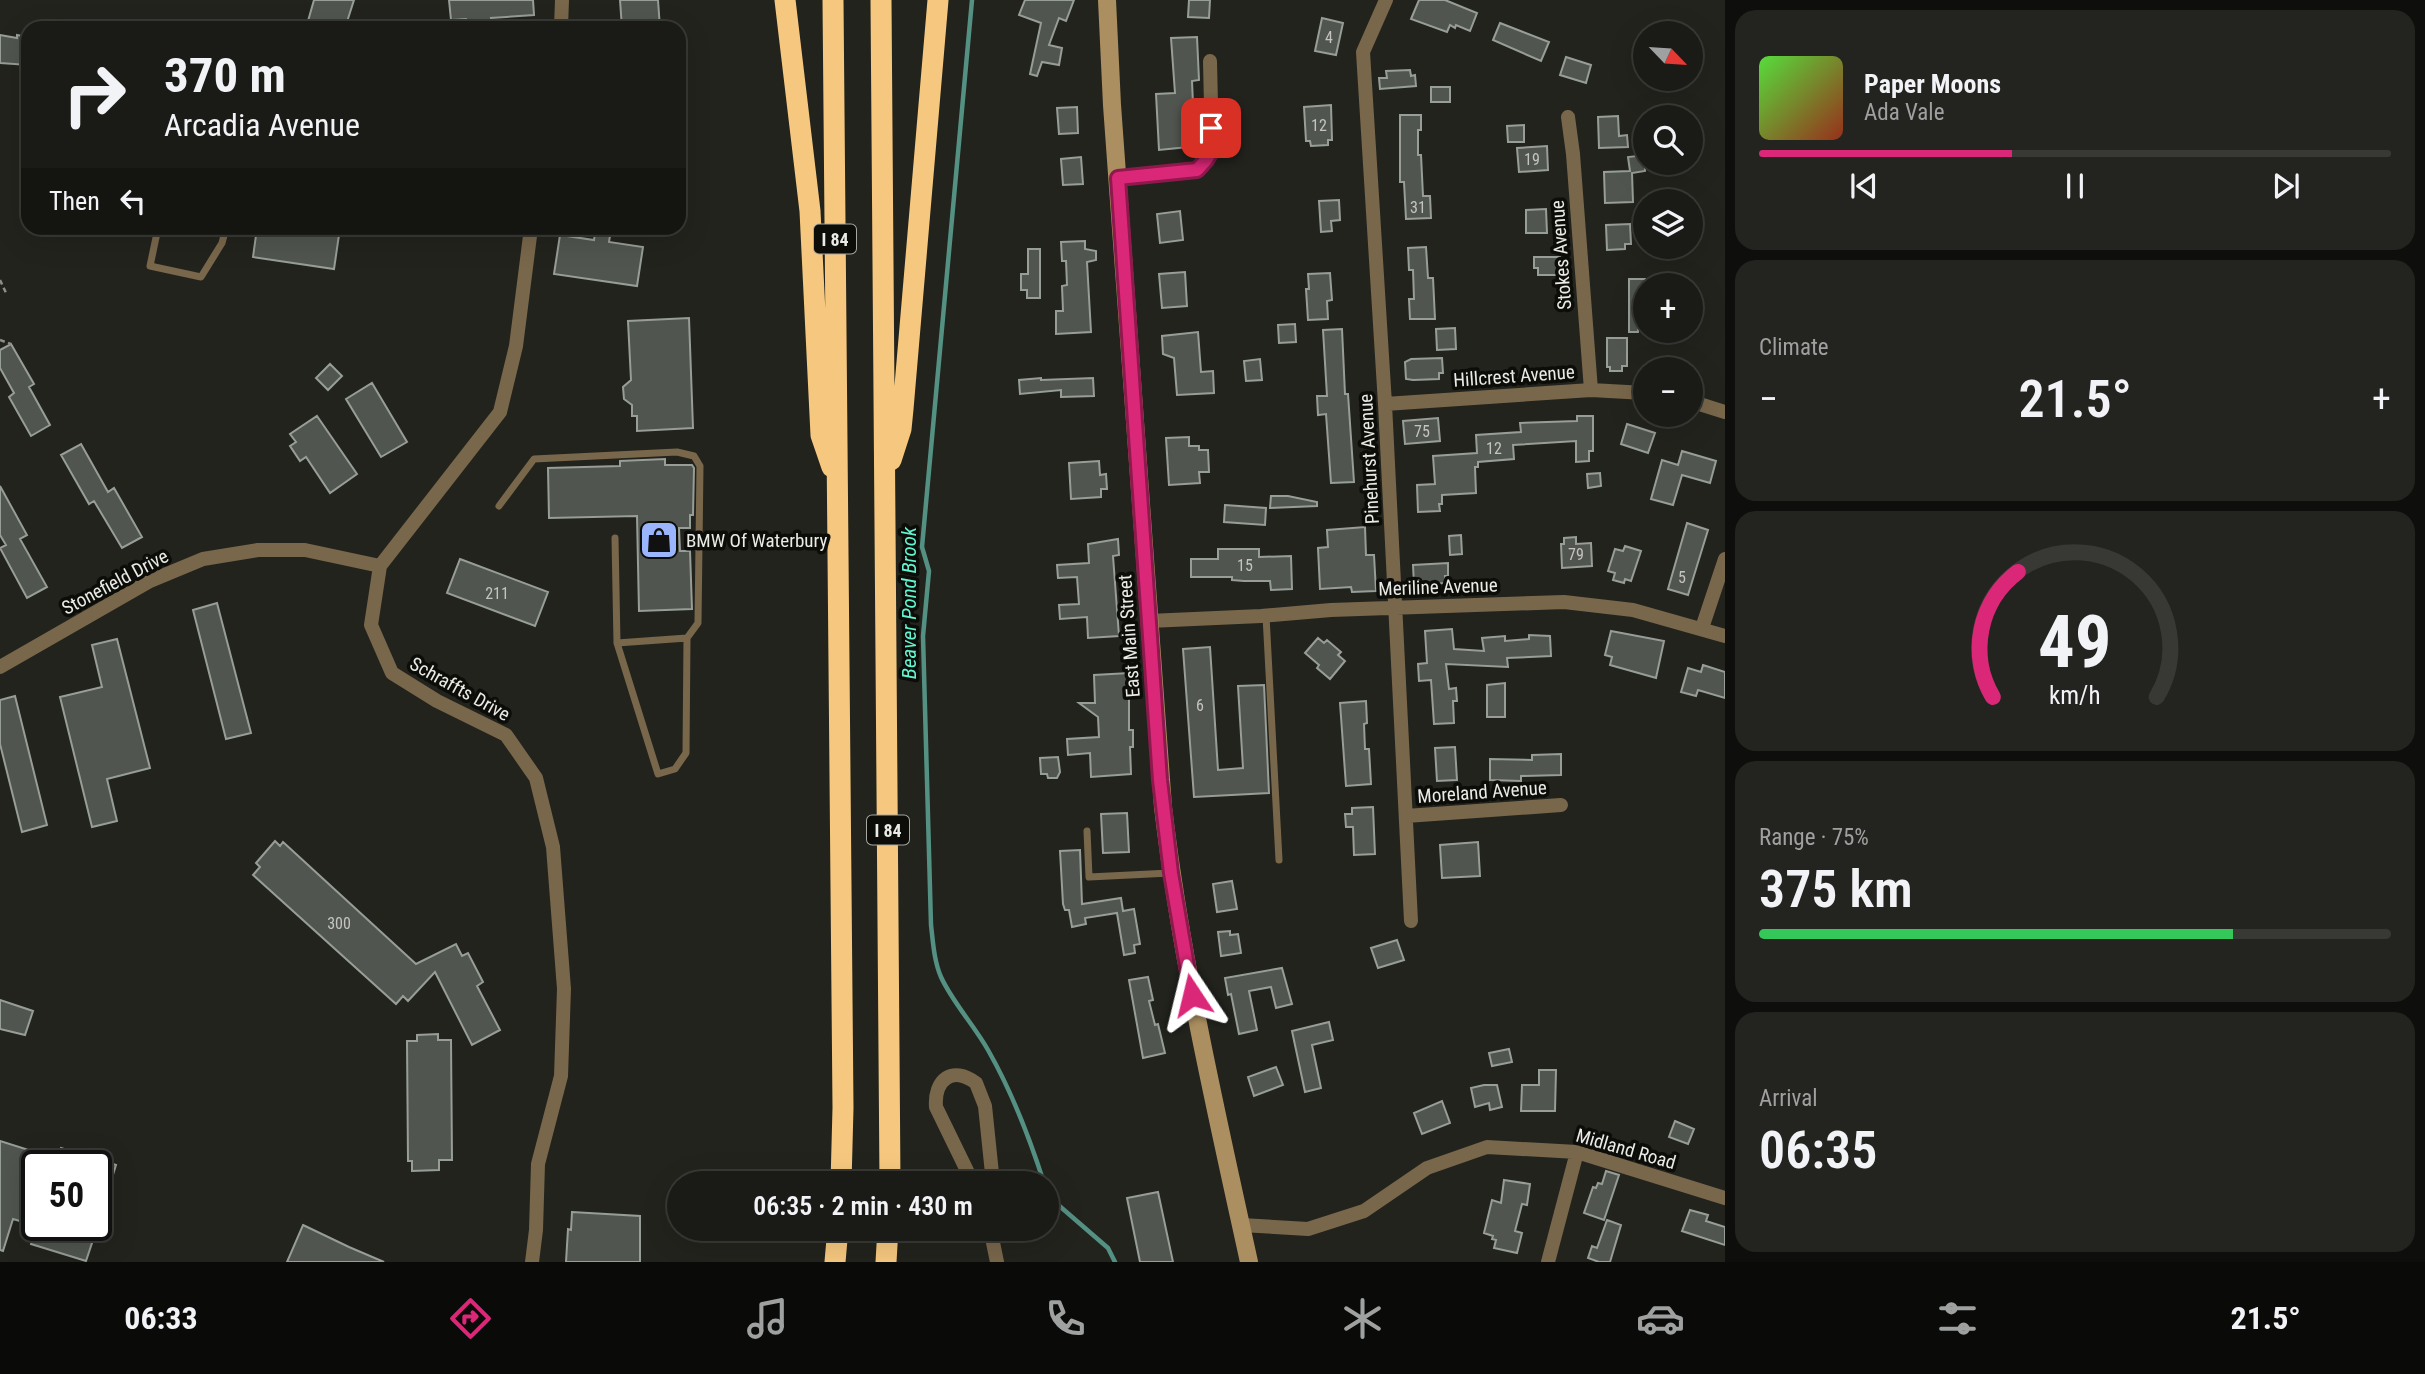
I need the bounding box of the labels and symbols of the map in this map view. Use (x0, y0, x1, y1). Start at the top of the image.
north arrow (1633, 21, 1703, 91)
house number: 4 (1325, 28, 1333, 47)
pin (1181, 98, 1241, 158)
house number: 12 (1311, 116, 1327, 135)
house number: 19 (1524, 150, 1540, 169)
house number: 31 (1410, 198, 1426, 217)
street label: Stokes Avenue (1546, 199, 1576, 311)
road number: I 84 (814, 225, 856, 254)
street label: Hillcrest Avenue (1453, 360, 1575, 392)
street label: Pinehurst Avenue (1354, 393, 1384, 525)
house number: 75 (1414, 422, 1430, 441)
house number: 12 (1486, 439, 1502, 458)
shop icon: BMW Of Waterbury (638, 519, 680, 561)
water label: Beaver Pond Brook (897, 526, 921, 679)
place label: BMW Of Waterbury (686, 529, 827, 552)
street label: Stonefield Drive (58, 544, 172, 620)
house number: 79 (1568, 545, 1584, 564)
house number: 15 (1237, 556, 1253, 575)
house number: 5 (1678, 568, 1686, 587)
street label: Meriline Avenue (1378, 573, 1498, 601)
street label: East Main Street (1113, 574, 1145, 698)
house number: 211 (485, 584, 509, 603)
street label: Schraffts Drive (406, 652, 514, 726)
house number: 6 (1196, 696, 1204, 715)
street label: Moreland Avenue (1417, 776, 1548, 808)
road number: I 84 (867, 816, 909, 844)
house number: 300 (327, 914, 351, 933)
position arrow (1155, 958, 1229, 1032)
street label: Midland Road (1573, 1124, 1679, 1174)
speed limit sign: 50 (21, 1150, 112, 1241)

